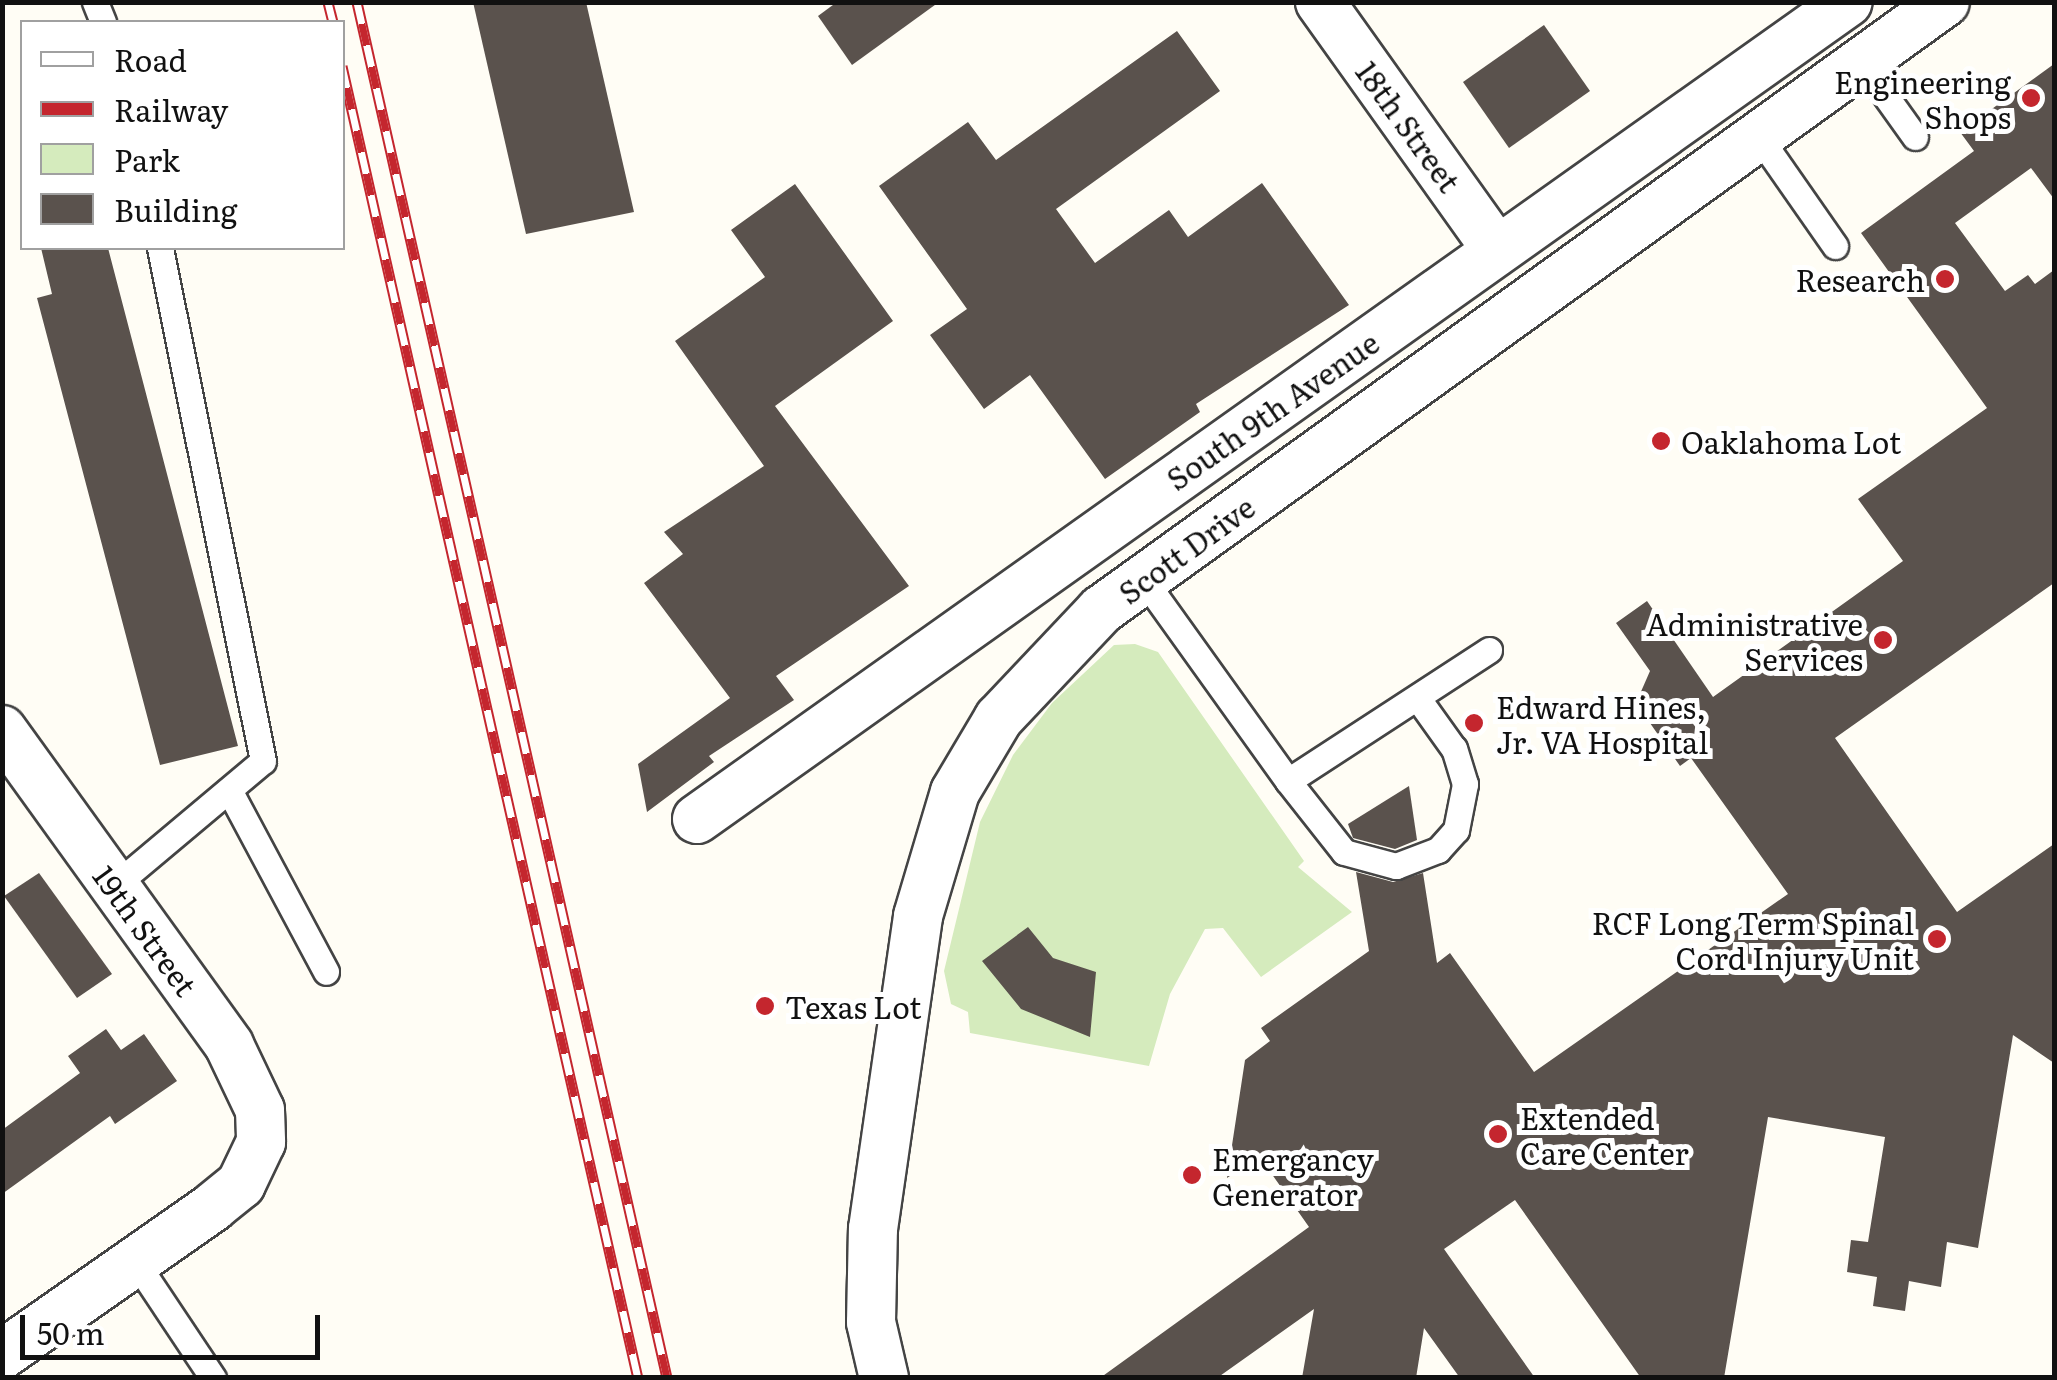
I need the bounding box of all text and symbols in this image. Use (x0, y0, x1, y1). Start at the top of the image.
legend (20, 20, 345, 250)
text: Road (114, 37, 187, 81)
street label: 18th Street (1350, 54, 1468, 198)
place label: Engineering Shops (1834, 63, 2011, 134)
text: Railway (114, 87, 228, 131)
marker: Engineering Shops (2020, 87, 2042, 109)
text: Park (114, 137, 180, 181)
text: Building (114, 187, 238, 231)
place label: Research (1796, 261, 1925, 297)
marker: Research (1934, 268, 1956, 290)
street label: South 9th Avenue (1159, 323, 1385, 497)
place label: Oaklahoma Lot (1681, 423, 1901, 459)
marker: Oaklahoma Lot (1650, 430, 1672, 452)
street label: Scott Drive (1111, 488, 1261, 610)
place label: Administrative Services (1646, 605, 1863, 676)
marker: Administrative Services (1872, 629, 1894, 651)
place label: Edward Hines, Jr. VA Hospital (1496, 688, 1708, 758)
marker: Edward Hines, Jr. VA Hospital (1461, 710, 1487, 736)
street label: 19th Street (87, 858, 205, 1002)
place label: RCF Long Term Spinal Cord Injury Unit (1592, 904, 1914, 974)
marker: RCF Long Term Spinal Cord Injury Unit (1924, 926, 1950, 952)
place label: Texas Lot (785, 988, 921, 1024)
marker: Texas Lot (754, 995, 776, 1017)
place label: Extended Care Center (1520, 1099, 1689, 1170)
marker: Extended Care Center (1485, 1121, 1511, 1147)
place label: Emergancy Generator (1212, 1140, 1374, 1210)
marker: Emergancy Generator (1181, 1164, 1203, 1186)
scale bar (25, 1295, 325, 1357)
text: 50 m (37, 1310, 105, 1354)

